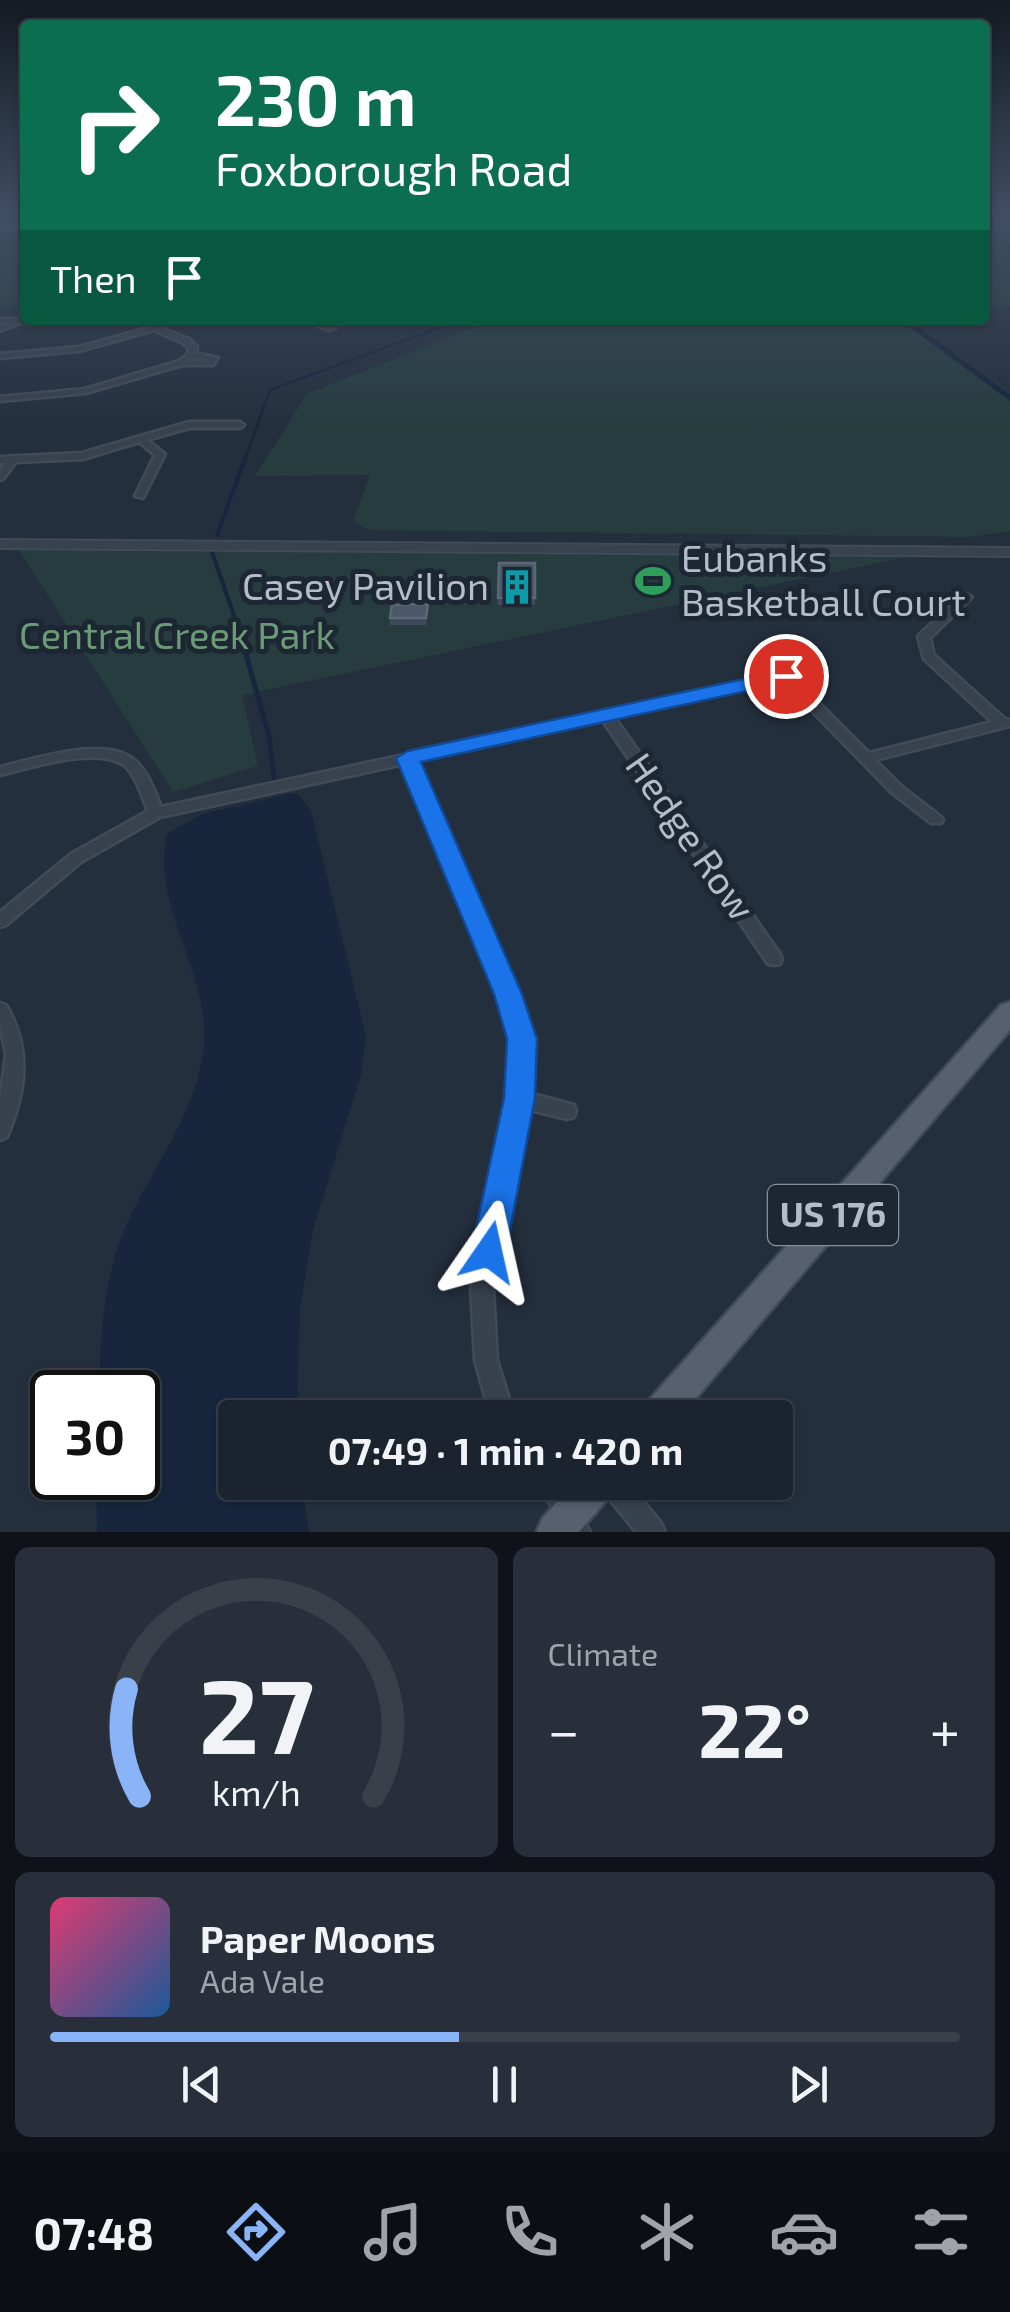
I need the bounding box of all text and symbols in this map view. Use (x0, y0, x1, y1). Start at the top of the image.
text: 230 m (215, 56, 416, 140)
icon: right (50, 60, 180, 190)
text: Foxborough Road (215, 141, 572, 195)
icon: arrive (157, 250, 212, 305)
text: Then (50, 255, 137, 301)
place label: Eubanks Basketball Court (681, 534, 966, 624)
place label: Casey Pavilion (242, 562, 489, 608)
sports icon: Eubanks Basketball Court (634, 562, 672, 600)
building icon: Casey Pavilion (498, 568, 536, 606)
park label: Central Creek Park (19, 611, 335, 657)
pin (744, 634, 829, 719)
icon: arrive (759, 649, 814, 704)
street label: Hedge Row (617, 743, 766, 928)
road number: US 176 (768, 1185, 898, 1245)
position arrow (437, 1200, 541, 1304)
speed limit sign: 30 (30, 1370, 160, 1500)
text: 07:49 · 1 min · 420 m (328, 1427, 683, 1473)
text: Climate (548, 1634, 658, 1672)
text: 27 (199, 1650, 314, 1775)
text: 22° (698, 1683, 811, 1773)
text: − (548, 1696, 580, 1762)
text: + (930, 1696, 960, 1762)
text: km/h (212, 1770, 301, 1813)
text: Paper Moons (200, 1915, 436, 1961)
text: Ada Vale (200, 1961, 325, 1999)
icon: previous (174, 2057, 229, 2112)
icon: pause (477, 2057, 532, 2112)
icon: next (781, 2057, 836, 2112)
icon: directions (221, 2197, 291, 2267)
icon: music (358, 2197, 428, 2267)
icon: phone (495, 2197, 565, 2267)
icon: climate (632, 2197, 702, 2267)
icon: car (769, 2197, 839, 2267)
icon: filters (906, 2197, 976, 2267)
text: 07:48 (34, 2205, 154, 2259)

